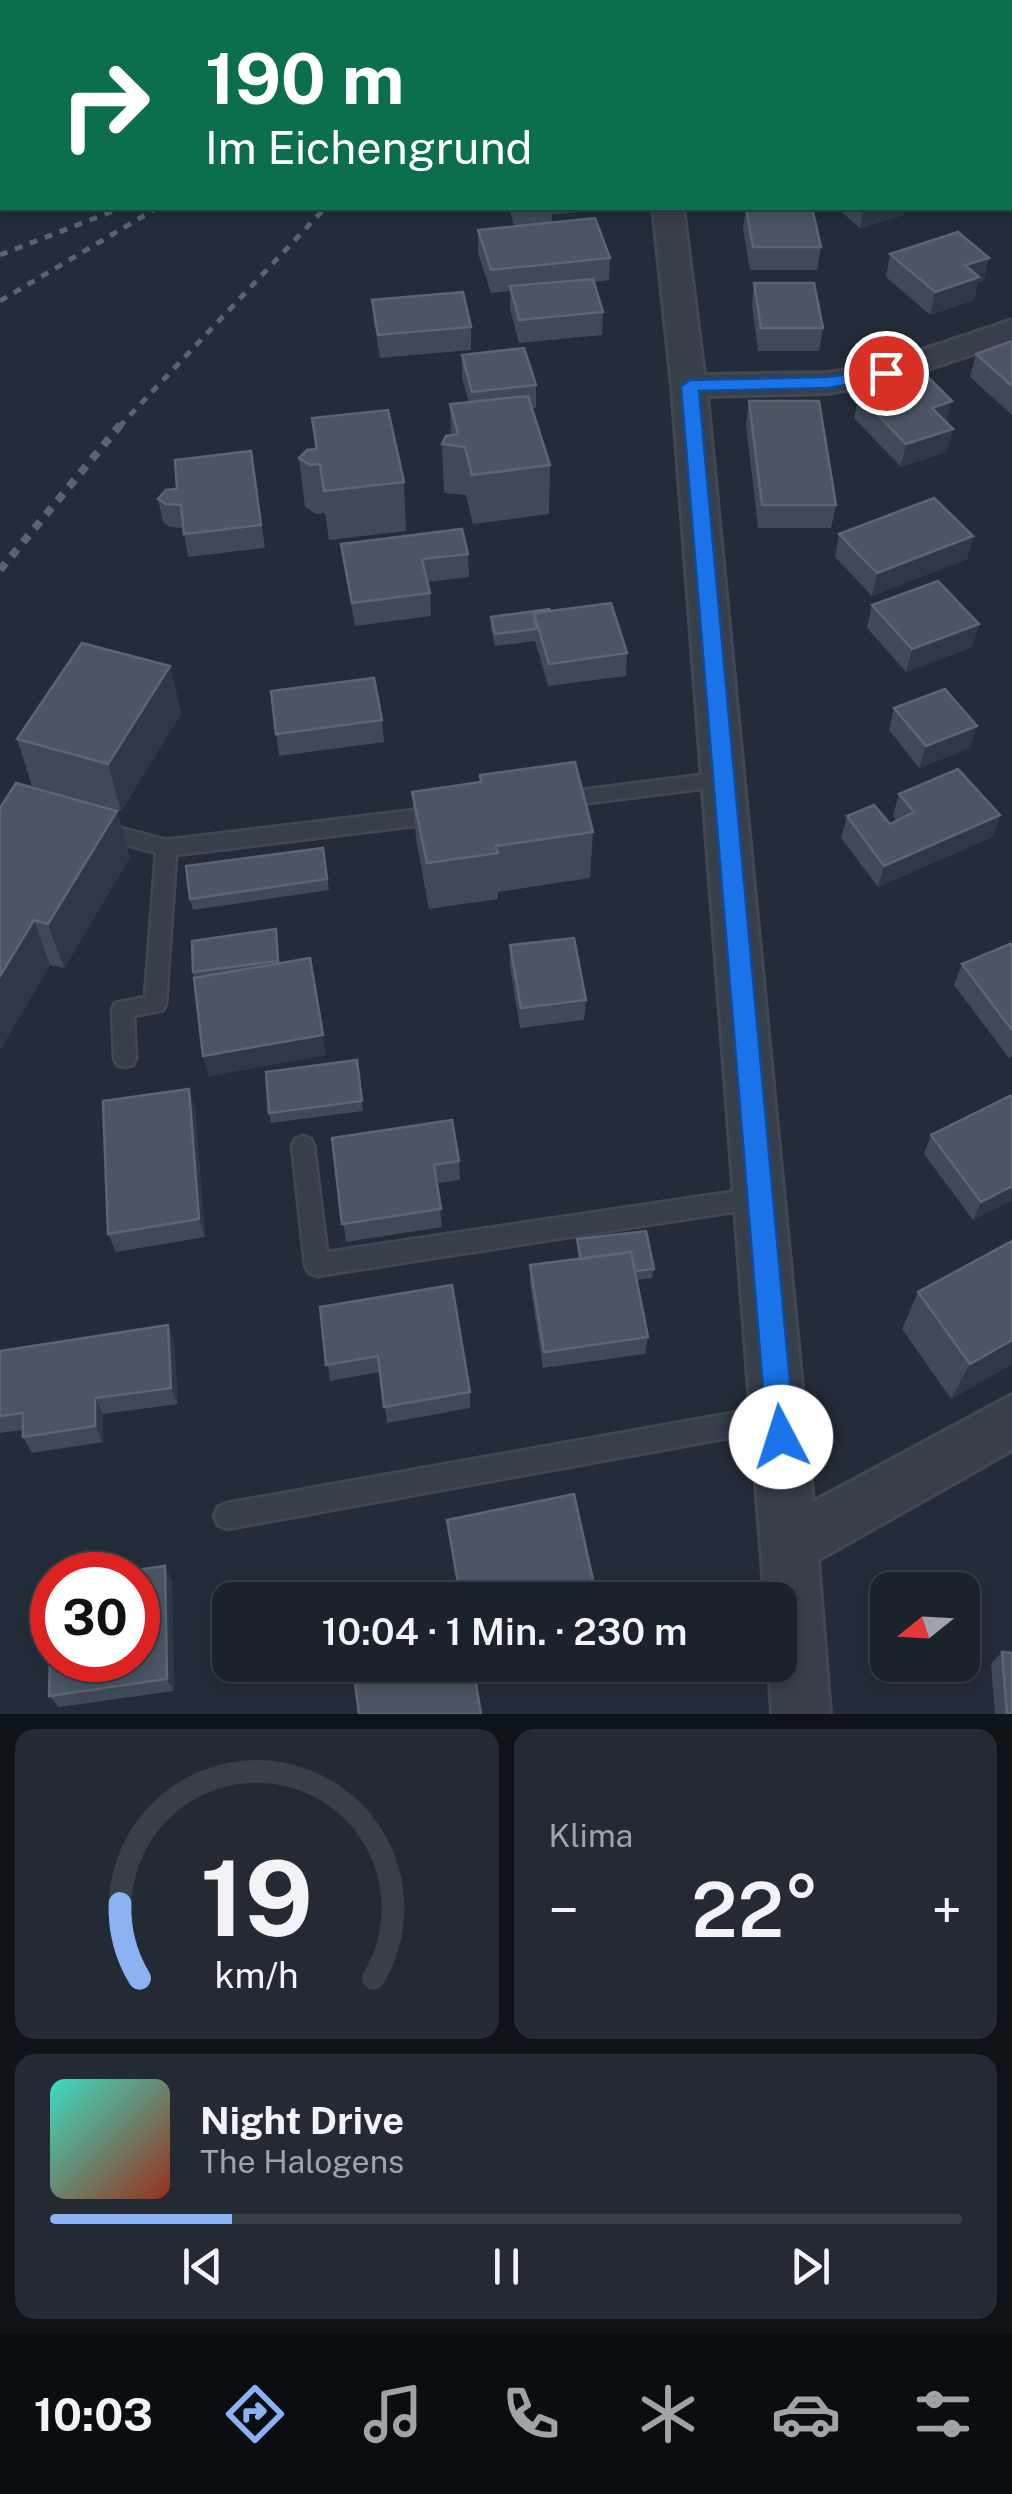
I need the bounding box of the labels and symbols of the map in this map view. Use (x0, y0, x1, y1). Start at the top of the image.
pin (844, 331, 929, 416)
position arrow (729, 1385, 833, 1489)
speed limit sign: 30 (30, 1552, 160, 1682)
north arrow (870, 1572, 980, 1682)

